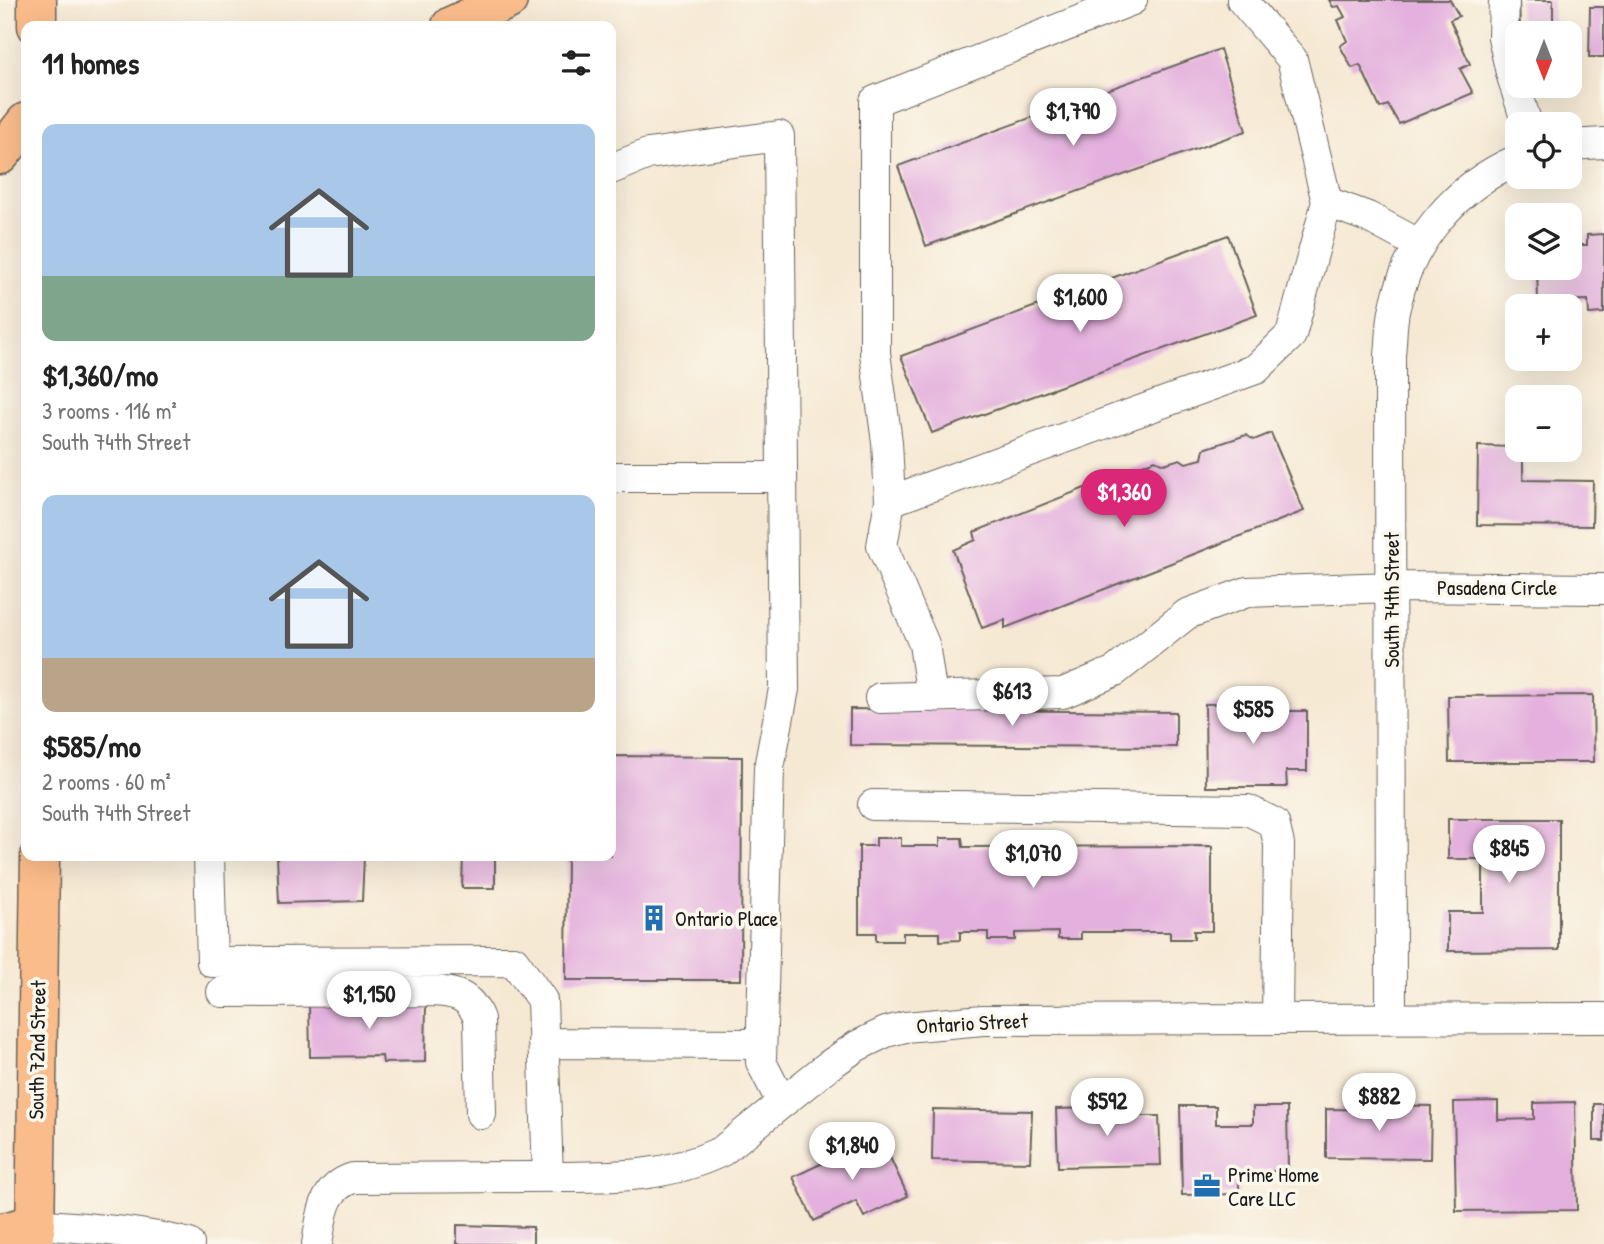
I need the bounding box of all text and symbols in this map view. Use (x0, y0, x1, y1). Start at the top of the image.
north arrow (1505, 21, 1582, 98)
map controls (1505, 21, 1582, 462)
text: 11 homes (42, 43, 139, 83)
icon: filters (557, 44, 595, 82)
pin: $1,790 (1016, 88, 1130, 148)
text: $1,790 (1046, 95, 1100, 126)
button: locate (1505, 112, 1582, 189)
icon: home (256, 170, 382, 296)
button: layers (1505, 203, 1582, 280)
pin: $1,600 (1023, 274, 1137, 334)
text: $1,600 (1053, 281, 1107, 312)
button: + (1505, 294, 1582, 371)
text: $1,360/mo (42, 355, 158, 395)
button: − (1505, 385, 1582, 462)
text: 3 rooms · 116 m² (42, 395, 177, 426)
text: South 74th Street (42, 426, 190, 457)
pin: $1,360 (1067, 470, 1181, 529)
text: $1,360 (1097, 476, 1151, 507)
street label: South 74th Street (1377, 532, 1406, 668)
icon: home (256, 541, 382, 667)
street label: Pasadena Circle (1437, 573, 1557, 602)
pin: $613 (971, 668, 1053, 728)
text: $613 (992, 675, 1032, 706)
pin: $585 (1212, 686, 1294, 746)
text: $585 (1232, 693, 1274, 724)
text: $585/mo (42, 726, 141, 766)
text: 2 rooms · 60 m² (42, 766, 171, 797)
text: South 74th Street (42, 797, 190, 828)
pin: $845 (1468, 826, 1550, 885)
pin: $1,070 (976, 830, 1090, 890)
text: $845 (1489, 832, 1529, 863)
text: $1,070 (1005, 837, 1061, 868)
building icon: Ontario Place (639, 903, 669, 933)
place label: Ontario Place (675, 904, 778, 933)
pin: $1,150 (312, 972, 426, 1031)
text: $1,150 (342, 978, 396, 1009)
street label: South 72nd Street (21, 979, 53, 1120)
street label: Ontario Street (916, 1006, 1029, 1040)
pin: $882 (1338, 1074, 1420, 1133)
pin: $592 (1066, 1078, 1148, 1138)
text: $882 (1358, 1080, 1400, 1111)
text: $592 (1087, 1085, 1127, 1116)
pin: $1,840 (795, 1122, 909, 1182)
text: $1,840 (825, 1129, 879, 1160)
place label: Prime Home Care LLC (1228, 1160, 1319, 1213)
office icon: Prime Home Care LLC (1192, 1171, 1222, 1201)

